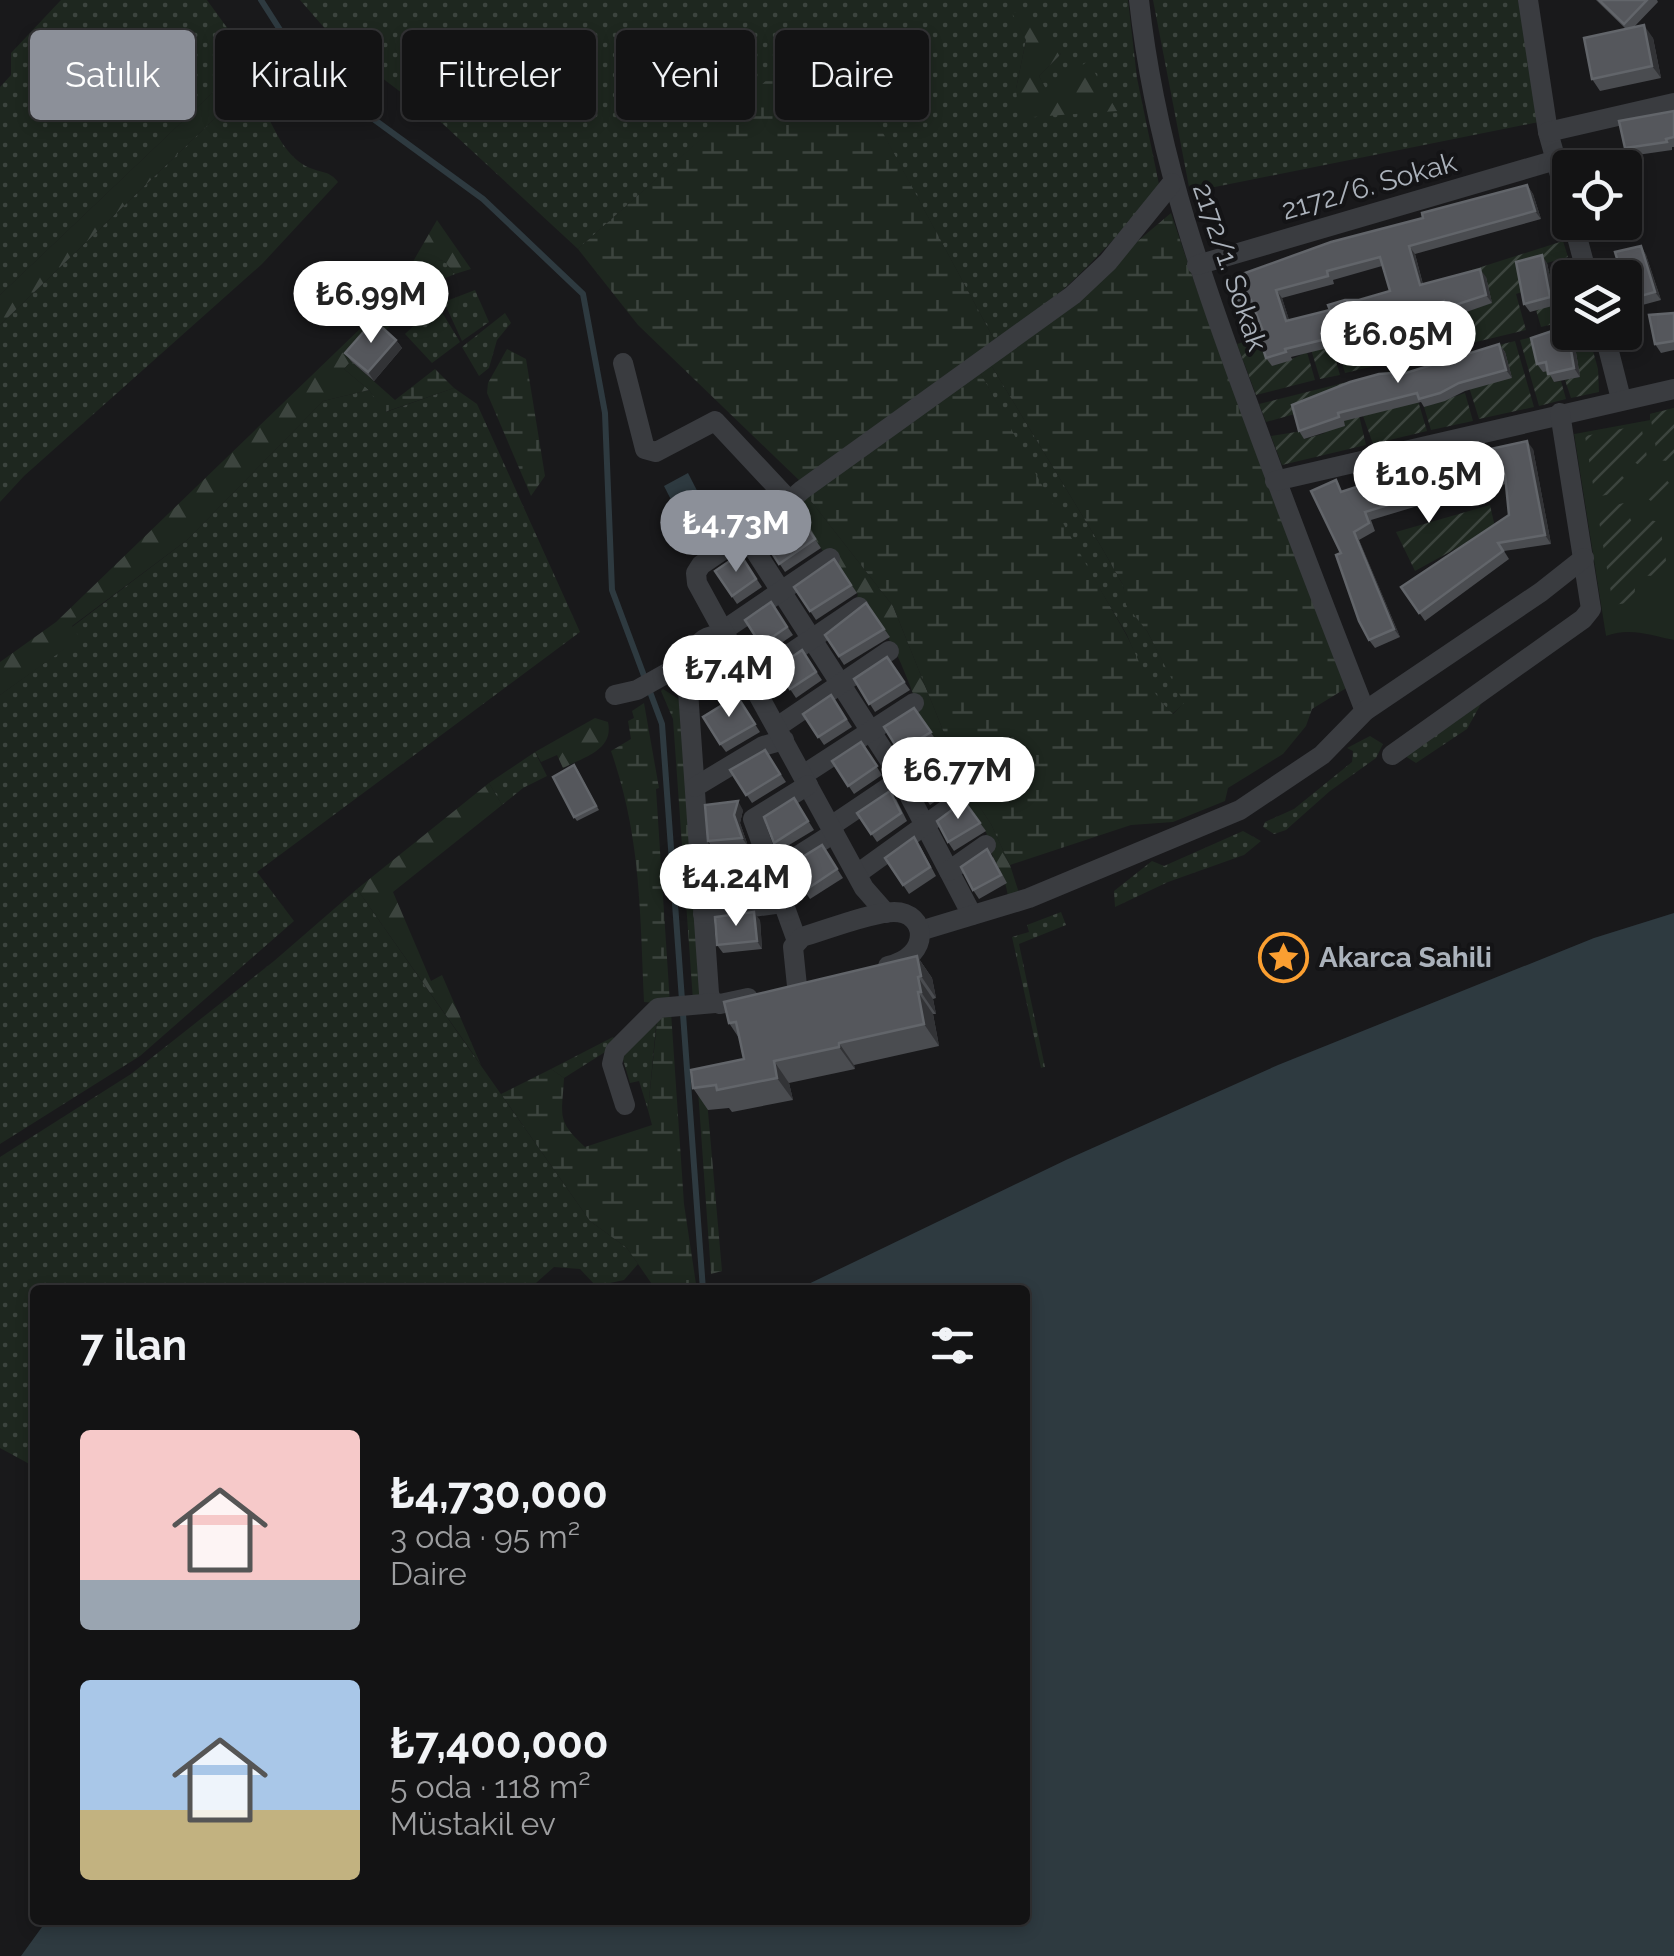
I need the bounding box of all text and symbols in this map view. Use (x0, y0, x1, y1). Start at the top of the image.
chip: Satılık (30, 30, 195, 120)
chip: Kiralık (215, 30, 382, 120)
chip: Filtreler (402, 30, 596, 120)
chip: Yeni (616, 30, 755, 120)
chip: Daire (775, 30, 929, 120)
street label: 2172/6. Sokak (1278, 145, 1460, 227)
map controls (1552, 150, 1642, 350)
button: locate (1552, 150, 1642, 240)
street label: 2172/1. Sokak (1186, 179, 1274, 355)
button: layers (1552, 260, 1642, 350)
pin: ₺6.99M (290, 261, 452, 346)
text: ₺6.99M (315, 275, 427, 312)
pin: ₺6.05M (1317, 301, 1479, 386)
text: ₺6.05M (1343, 315, 1453, 352)
pin: ₺10.5M (1348, 441, 1510, 526)
text: ₺10.5M (1375, 455, 1483, 492)
pin: ₺4.73M (655, 490, 817, 575)
text: ₺4.73M (682, 504, 790, 541)
pin: ₺7.4M (659, 635, 799, 720)
text: ₺7.4M (685, 649, 773, 686)
pin: ₺6.77M (877, 737, 1039, 822)
text: ₺6.77M (904, 751, 1012, 788)
pin: ₺4.24M (655, 844, 817, 929)
text: ₺4.24M (682, 858, 790, 895)
place icon: Akarca Sahili (1258, 931, 1310, 983)
place label: Akarca Sahili (1319, 941, 1492, 974)
icon: filters (925, 1318, 980, 1373)
text: 7 ilan (80, 1321, 187, 1370)
text: ₺4,730,000 (390, 1469, 608, 1518)
icon: home (160, 1470, 280, 1590)
text: 3 oda · 95 m² (390, 1518, 580, 1555)
text: Daire (390, 1555, 467, 1592)
text: ₺7,400,000 (390, 1719, 609, 1768)
icon: home (160, 1720, 280, 1840)
text: 5 oda · 118 m² (390, 1768, 591, 1805)
text: Müstakil ev (390, 1805, 556, 1842)

